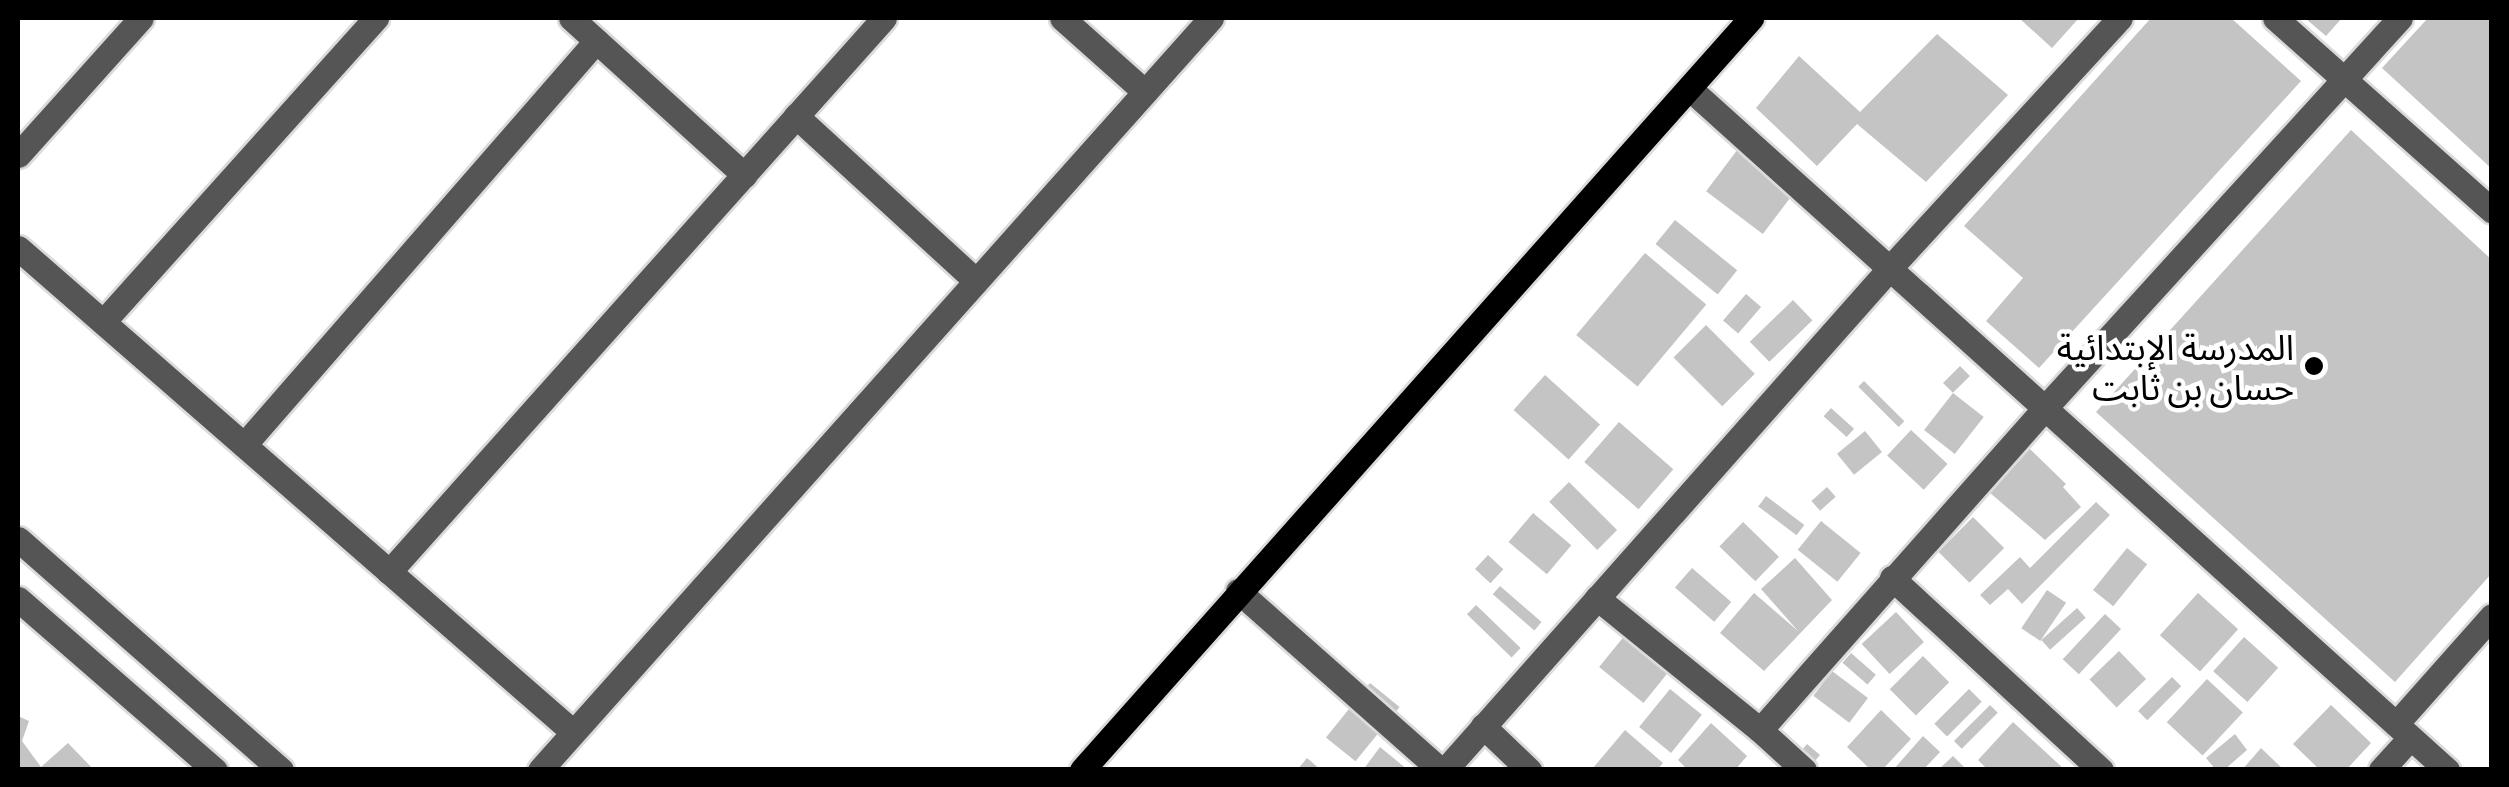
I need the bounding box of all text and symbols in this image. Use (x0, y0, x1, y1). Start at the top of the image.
place label: المدرسة الإبتدائية حسان بن ثابت (2057, 325, 2294, 407)
marker: المدرسة الإبتدائية حسان بن ثابت (2303, 355, 2325, 377)

